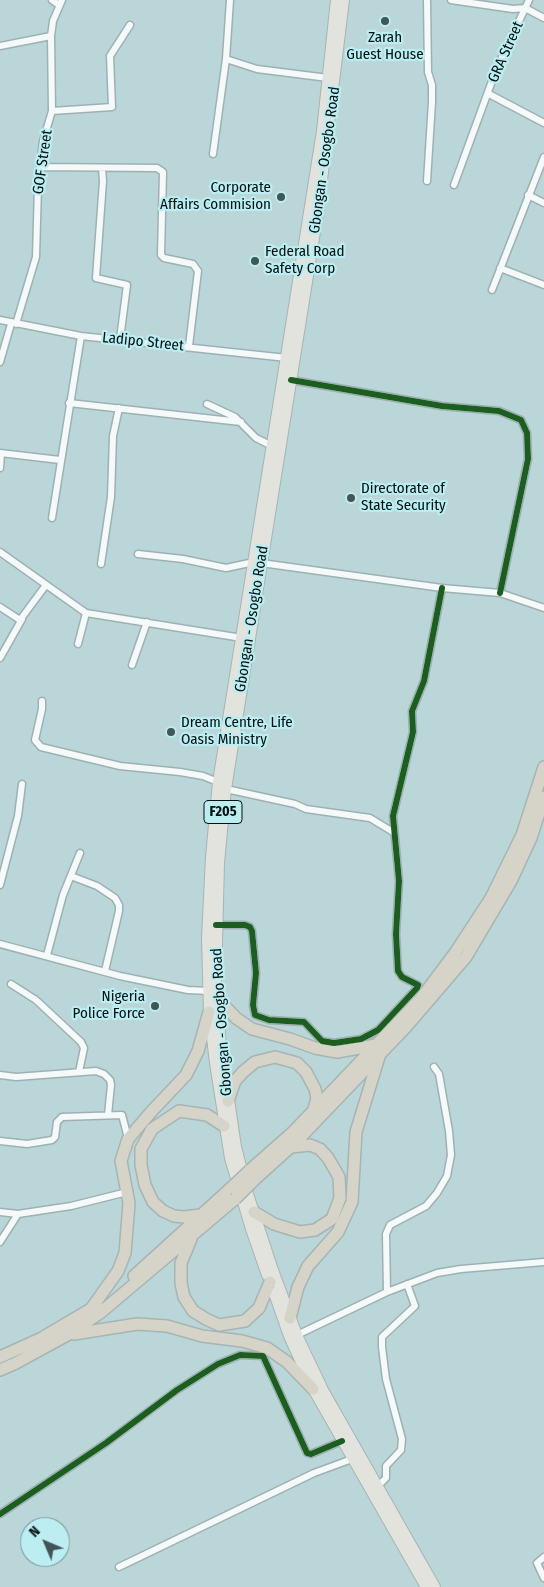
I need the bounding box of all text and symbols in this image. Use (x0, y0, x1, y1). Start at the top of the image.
marker: Zarah Guest House (379, 15, 391, 27)
street label: GRA Street (485, 19, 527, 85)
place label: Zarah Guest House (346, 29, 424, 64)
street label: Gbongan - Osogbo Road (306, 85, 344, 235)
street label: GOF Street (30, 129, 56, 195)
place label: Corporate Affairs Commision (160, 179, 271, 214)
marker: Corporate Affairs Commision (275, 191, 287, 203)
place label: Federal Road Safety Corp (265, 243, 344, 278)
marker: Federal Road Safety Corp (249, 255, 261, 267)
street label: Ladipo Street (101, 329, 185, 355)
place label: Directorate of State Security (361, 480, 446, 515)
marker: Directorate of State Security (345, 492, 357, 504)
street label: Gbongan - Osogbo Road (232, 544, 272, 694)
place label: Dream Centre, Life Oasis Ministry (181, 714, 293, 749)
marker: Dream Centre, Life Oasis Ministry (165, 726, 177, 738)
road number: F205 (204, 800, 242, 824)
street label: Gbongan - Osogbo Road (208, 947, 236, 1097)
place label: Nigeria Police Force (73, 988, 145, 1023)
marker: Nigeria Police Force (149, 1000, 161, 1012)
north arrow (20, 1517, 70, 1567)
text: N (26, 1523, 44, 1541)

